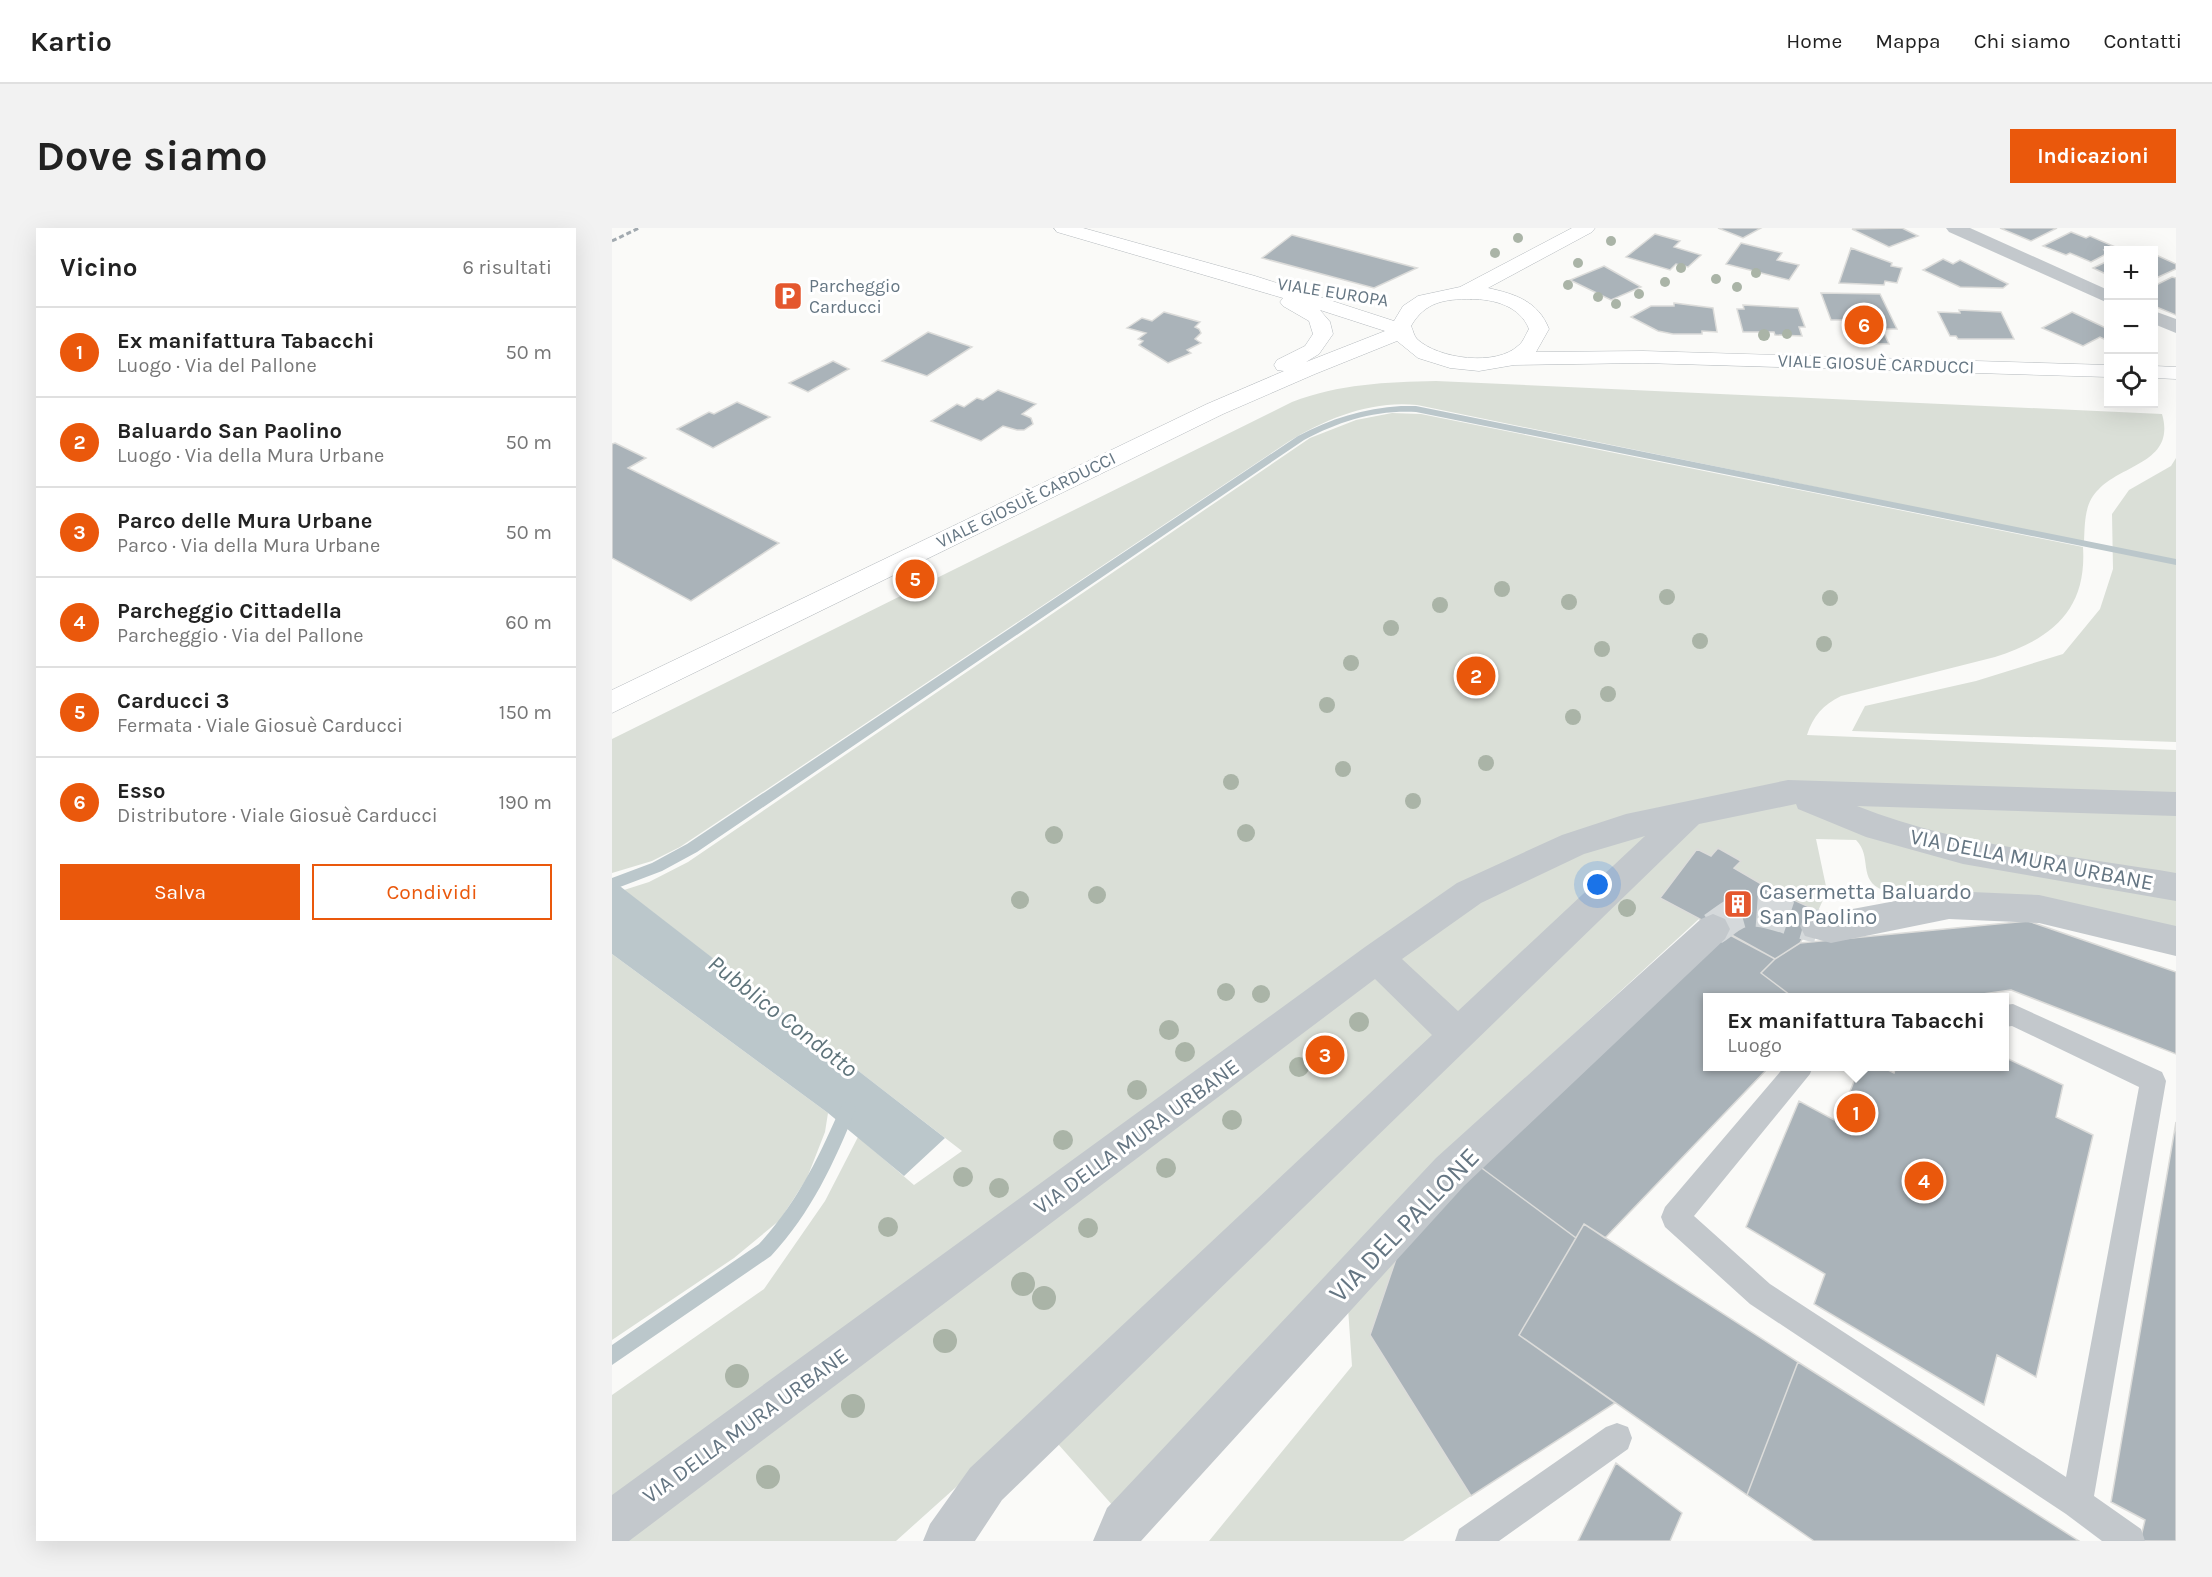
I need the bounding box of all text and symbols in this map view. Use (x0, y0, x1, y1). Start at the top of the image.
text: Kartio (30, 25, 112, 58)
text: Home (1786, 29, 1842, 53)
text: Mappa (1875, 29, 1941, 53)
text: Chi siamo (1974, 29, 2070, 53)
text: Contatti (2103, 29, 2182, 53)
button: Indicazioni (2010, 129, 2176, 183)
text: Dove siamo (36, 131, 267, 181)
map controls (2104, 246, 2158, 408)
button: + (2104, 246, 2158, 300)
text: Vicino (60, 252, 137, 283)
text: 6 risultati (462, 256, 552, 279)
street label: VIALE EUROPA (1276, 272, 1390, 312)
place label: Parcheggio Carducci (809, 275, 900, 318)
parking icon: Parcheggio Carducci (772, 280, 804, 312)
button: − (2104, 300, 2158, 354)
pin: 6 (1844, 302, 1884, 348)
text: Ex manifattura Tabacchi (117, 328, 375, 354)
text: 1 (76, 341, 83, 364)
text: 50 m (505, 341, 552, 364)
street label: VIALE GIOSUÈ CARDUCCI (1777, 349, 1975, 378)
text: Luogo · Via del Pallone (117, 354, 317, 377)
button: locate (2104, 354, 2158, 408)
text: Baluardo San Paolino (117, 418, 342, 444)
text: 2 (73, 431, 86, 454)
text: 50 m (505, 431, 552, 454)
text: Luogo · Via della Mura Urbane (117, 444, 384, 467)
street label: VIALE GIOSUÈ CARDUCCI (932, 446, 1119, 553)
text: Parco delle Mura Urbane (117, 508, 372, 534)
text: 3 (73, 521, 86, 544)
text: 50 m (505, 521, 552, 544)
text: Parco · Via della Mura Urbane (117, 534, 380, 557)
pin: 5 (896, 556, 934, 602)
text: Parcheggio Cittadella (117, 598, 342, 624)
text: 4 (74, 611, 85, 634)
text: 60 m (505, 611, 552, 634)
text: Parcheggio · Via del Pallone (117, 624, 364, 647)
pin: 2 (1456, 654, 1496, 698)
text: Carducci 3 (117, 688, 230, 714)
text: 5 (74, 701, 85, 724)
text: 150 m (499, 701, 552, 724)
text: Fermata · Viale Giosuè Carducci (117, 714, 403, 737)
text: Esso (117, 778, 166, 804)
text: 6 (73, 791, 86, 814)
text: 190 m (498, 791, 552, 814)
text: Distributore · Viale Giosuè Carducci (117, 804, 438, 827)
street label: VIA DELLA MURA URBANE (1908, 824, 2156, 896)
button: Salva (60, 864, 300, 920)
button: Condividi (312, 864, 552, 920)
your location (1583, 870, 1612, 899)
place label: Casermetta Baluardo San Paolino (1759, 879, 1972, 930)
building icon: Casermetta Baluardo San Paolino (1722, 888, 1754, 920)
water label: Pubblico Condotto (703, 949, 863, 1083)
popup (1703, 993, 2009, 1071)
text: Ex manifattura Tabacchi (1727, 1008, 1985, 1034)
pin: 3 (1306, 1032, 1344, 1078)
text: Luogo (1727, 1034, 1782, 1057)
street label: VIA DELLA MURA URBANE (1029, 1054, 1244, 1220)
pin: 1 (1836, 1090, 1876, 1136)
street label: VIA DEL PALLONE (1322, 1141, 1486, 1309)
pin: 4 (1904, 1158, 1944, 1204)
street label: VIA DELLA MURA URBANE (638, 1343, 853, 1509)

